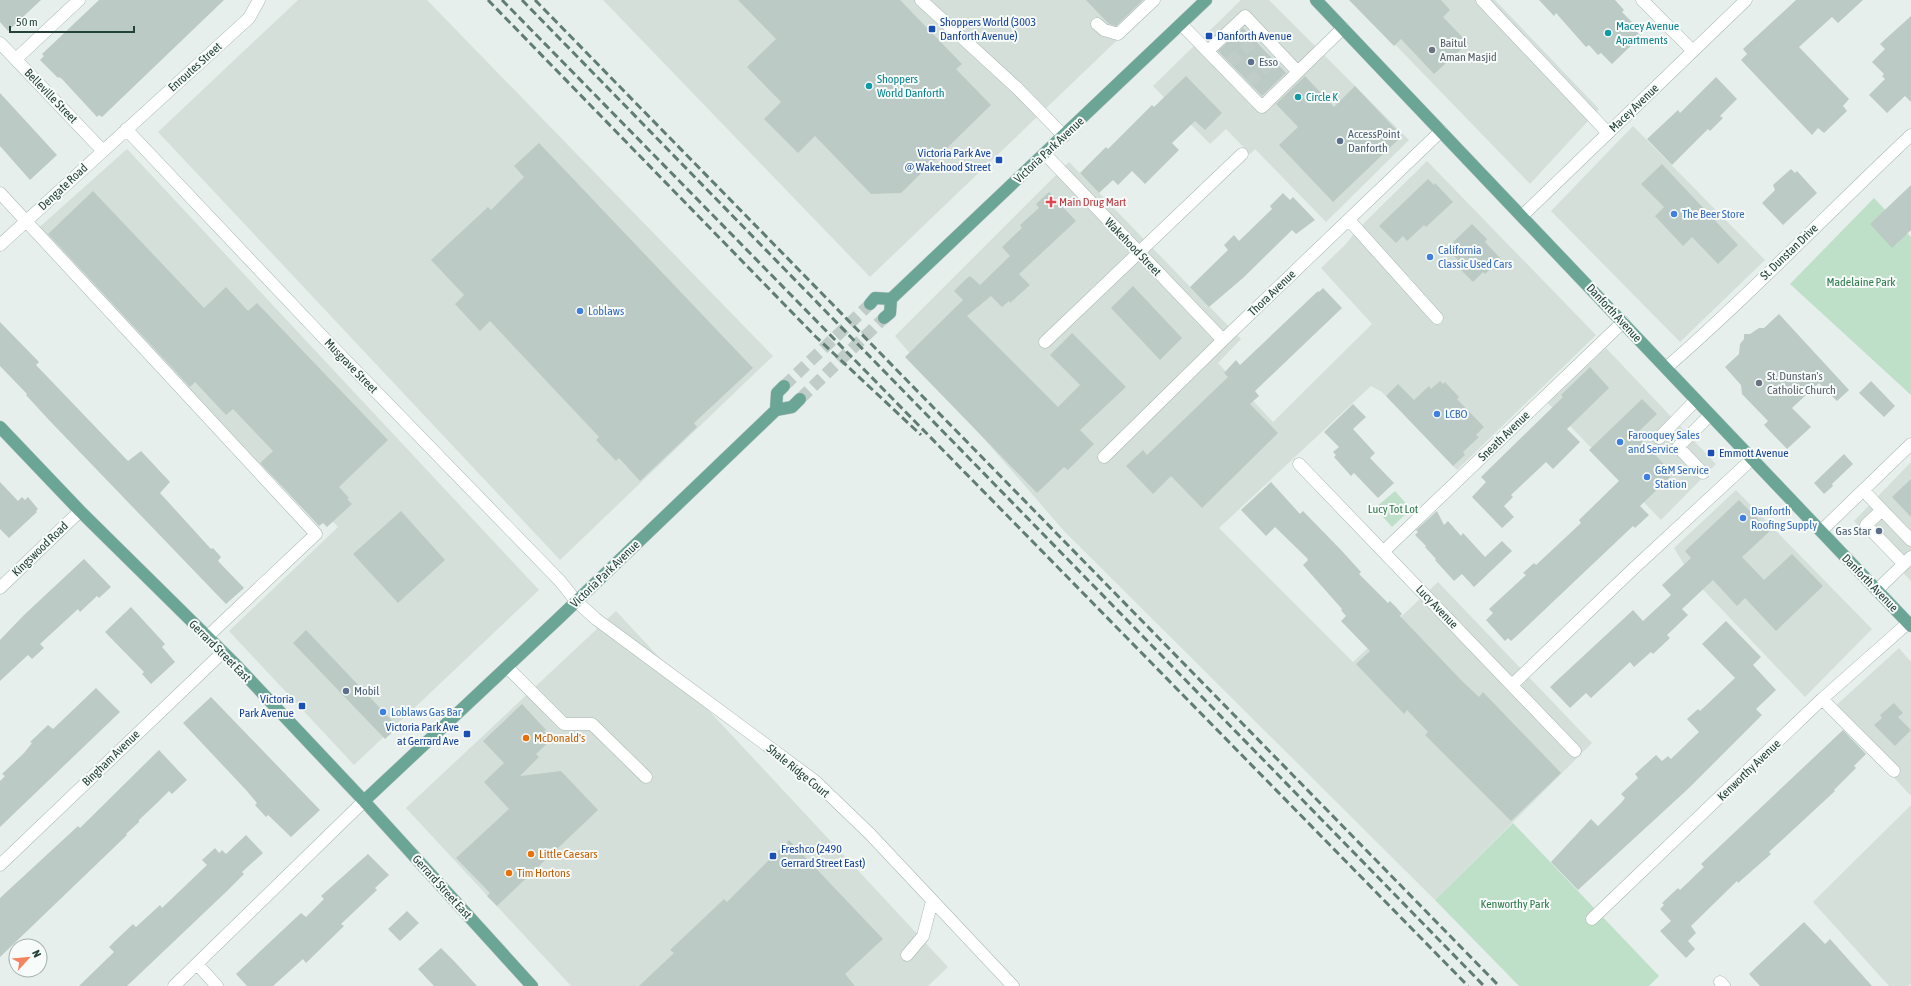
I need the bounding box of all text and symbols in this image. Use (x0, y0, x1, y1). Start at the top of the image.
scale bar (10, 8, 134, 34)
text: 50 m (16, 15, 38, 29)
place label: Shoppers World (3003 Danforth Avenue) (940, 15, 1036, 43)
place label: Macey Avenue Apartments (1616, 19, 1679, 47)
marker: Shoppers World (3003 Danforth Avenue) (927, 24, 937, 34)
marker: Macey Avenue Apartments (1603, 28, 1613, 38)
place label: Danforth Avenue (1217, 29, 1292, 43)
marker: Danforth Avenue (1204, 31, 1214, 41)
place label: Baitul Aman Masjid (1440, 36, 1497, 64)
street label: Enroutes Street (165, 39, 225, 95)
marker: Baitul Aman Masjid (1427, 45, 1437, 55)
place label: Esso (1259, 55, 1279, 69)
marker: Esso (1246, 57, 1256, 67)
street label: Belleville Street (22, 66, 81, 126)
place label: Shoppers World Danforth (877, 72, 945, 100)
marker: Shoppers World Danforth (864, 81, 874, 91)
street label: Macey Avenue (1606, 81, 1662, 135)
place label: Circle K (1306, 90, 1338, 104)
marker: Circle K (1293, 92, 1303, 102)
street label: Victoria Park Avenue (1011, 114, 1087, 186)
place label: AccessPoint Danforth (1348, 127, 1401, 155)
marker: AccessPoint Danforth (1335, 136, 1345, 146)
place label: Victoria Park Ave @ Wakehood Street (905, 146, 992, 174)
marker: Victoria Park Ave @ Wakehood Street (994, 155, 1004, 165)
street label: Dengate Road (36, 161, 90, 213)
place label: Main Drug Mart (1059, 195, 1127, 209)
marker: Main Drug Mart (1046, 197, 1056, 207)
place label: The Beer Store (1682, 207, 1745, 221)
marker: The Beer Store (1669, 209, 1679, 219)
street label: Wakehood Street (1102, 215, 1165, 279)
street label: St. Dunstan Drive (1757, 221, 1821, 283)
place label: California Classic Used Cars (1438, 243, 1512, 271)
marker: California Classic Used Cars (1425, 252, 1435, 262)
street label: Thora Avenue (1245, 267, 1299, 319)
park label: Madelaine Park (1826, 275, 1896, 289)
street label: Danforth Avenue (1583, 281, 1645, 345)
place label: Loblaws (588, 304, 624, 318)
marker: Loblaws (575, 306, 585, 316)
street label: Musgrave Street (322, 336, 381, 397)
place label: St. Dunstan's Catholic Church (1767, 369, 1836, 397)
marker: St. Dunstan's Catholic Church (1754, 378, 1764, 388)
place label: LCBO (1445, 407, 1468, 421)
street label: Sneath Avenue (1475, 408, 1533, 464)
marker: LCBO (1432, 409, 1442, 419)
place label: Farooquey Sales and Service (1628, 428, 1700, 456)
marker: Farooquey Sales and Service (1615, 437, 1625, 447)
place label: Emmott Avenue (1719, 446, 1789, 460)
marker: Emmott Avenue (1706, 448, 1716, 458)
place label: G&M Service Station (1655, 463, 1709, 491)
marker: G&M Service Station (1642, 472, 1652, 482)
park label: Lucy Tot Lot (1368, 502, 1419, 516)
place label: Danforth Roofing Supply (1751, 504, 1817, 532)
marker: Danforth Roofing Supply (1738, 513, 1748, 523)
street label: Kingswood Road (9, 519, 71, 579)
place label: Gas Star (1836, 524, 1871, 538)
marker: Gas Star (1874, 526, 1884, 536)
street label: Victoria Park Avenue (568, 538, 642, 610)
street label: Danforth Avenue (1839, 551, 1901, 615)
street label: Lucy Avenue (1413, 582, 1461, 632)
street label: Gerrard Street East (186, 617, 254, 685)
place label: Mobil (354, 684, 380, 698)
marker: Mobil (341, 686, 351, 696)
place label: Victoria Park Avenue (239, 692, 294, 720)
marker: Victoria Park Avenue (297, 701, 307, 711)
place label: Loblaws Gas Bar (391, 705, 462, 719)
marker: Loblaws Gas Bar (378, 707, 388, 717)
place label: Victoria Park Ave at Gerrard Ave (386, 720, 459, 748)
street label: Bingham Avenue (79, 727, 143, 789)
marker: Victoria Park Ave at Gerrard Ave (462, 729, 472, 739)
place label: McDonald's (534, 731, 585, 745)
marker: McDonald's (521, 733, 531, 743)
street label: Kenworthy Avenue (1715, 736, 1783, 804)
street label: Shale Ridge Court (764, 741, 833, 801)
place label: Freshco (2490 Gerrard Street East) (781, 842, 865, 870)
place label: Little Caesars (539, 847, 598, 861)
marker: Little Caesars (526, 849, 536, 859)
marker: Freshco (2490 Gerrard Street East) (768, 851, 778, 861)
street label: Gerrard Street East (410, 852, 475, 922)
place label: Tim Hortons (517, 866, 570, 880)
marker: Tim Hortons (504, 868, 514, 878)
park label: Kenworthy Park (1481, 897, 1550, 911)
north arrow (8, 938, 48, 978)
text: N (30, 948, 44, 959)

